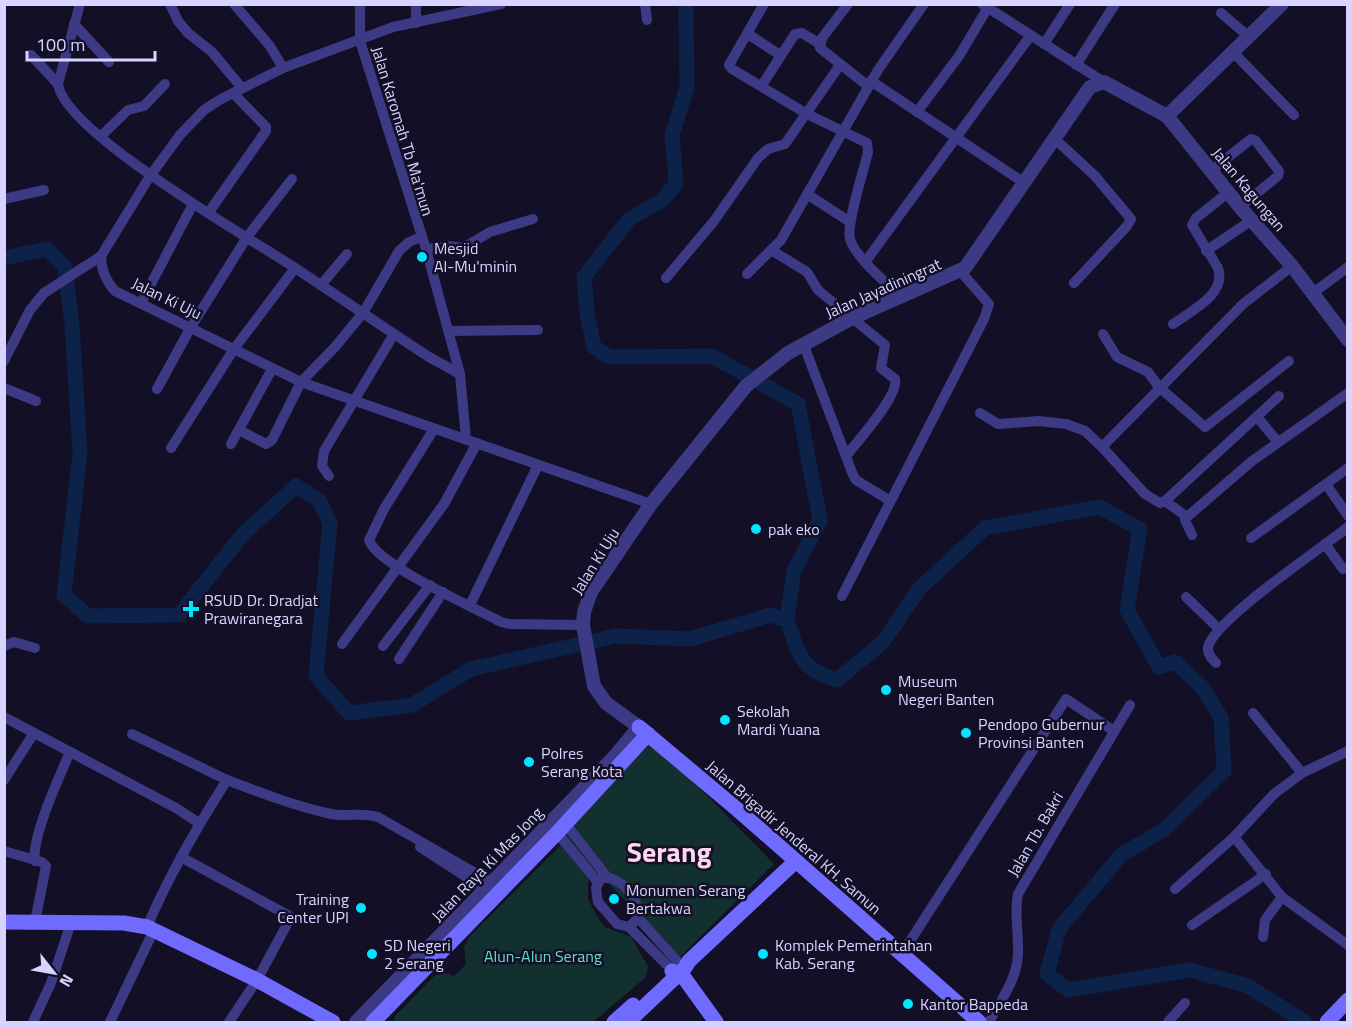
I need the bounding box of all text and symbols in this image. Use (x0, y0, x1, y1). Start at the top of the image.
scale bar (27, 24, 154, 62)
text: 100 m (36, 31, 85, 58)
street label: Jalan Karomah Tb Ma'mun (366, 43, 440, 219)
street label: Jalan Kagungan (1206, 142, 1292, 236)
place label: Mesjid Al-Mu'minin (434, 236, 517, 278)
marker: Mesjid Al-Mu'minin (415, 250, 429, 264)
street label: Jalan Jayadiningrat (821, 252, 945, 324)
street label: Jalan Ki Uju (128, 271, 206, 325)
place label: pak eko (768, 517, 820, 541)
marker: pak eko (749, 522, 763, 536)
street label: Jalan Ki Uju (565, 523, 625, 599)
place label: RSUD Dr. Dradjat Prawiranegara (204, 588, 318, 630)
marker: RSUD Dr. Dradjat Prawiranegara (182, 600, 200, 618)
place label: Museum Negeri Banten (898, 669, 994, 711)
marker: Museum Negeri Banten (879, 683, 893, 697)
place label: Sekolah Mardi Yuana (737, 699, 820, 741)
place label: Pendopo Gubernur Provinsi Banten (978, 712, 1105, 754)
marker: Sekolah Mardi Yuana (718, 713, 732, 727)
marker: Pendopo Gubernur Provinsi Banten (959, 726, 973, 740)
place label: Polres Serang Kota (541, 741, 623, 783)
street label: Jalan Brigadir Jenderal KH. Samun (701, 754, 887, 920)
marker: Polres Serang Kota (522, 755, 536, 769)
street label: Jalan Tb. Bakri (1001, 787, 1069, 881)
street label: Jalan Raya Ki Mas Jong (426, 801, 548, 927)
district label: Serang (627, 830, 711, 873)
place label: Monumen Serang Bertakwa (626, 878, 746, 920)
place label: Training Center UPI (277, 887, 349, 929)
marker: Monumen Serang Bertakwa (607, 892, 621, 906)
marker: Training Center UPI (354, 901, 368, 915)
place label: SD Negeri 2 Serang (384, 933, 451, 975)
place label: Komplek Pemerintahan Kab. Serang (775, 933, 932, 975)
north arrow (24, 943, 84, 1003)
park label: Alun-Alun Serang (484, 944, 602, 968)
marker: SD Negeri 2 Serang (365, 947, 379, 961)
marker: Komplek Pemerintahan Kab. Serang (756, 947, 770, 961)
text: N (54, 970, 80, 992)
place label: Kantor Bappeda (920, 992, 1028, 1016)
marker: Kantor Bappeda (901, 997, 915, 1011)

